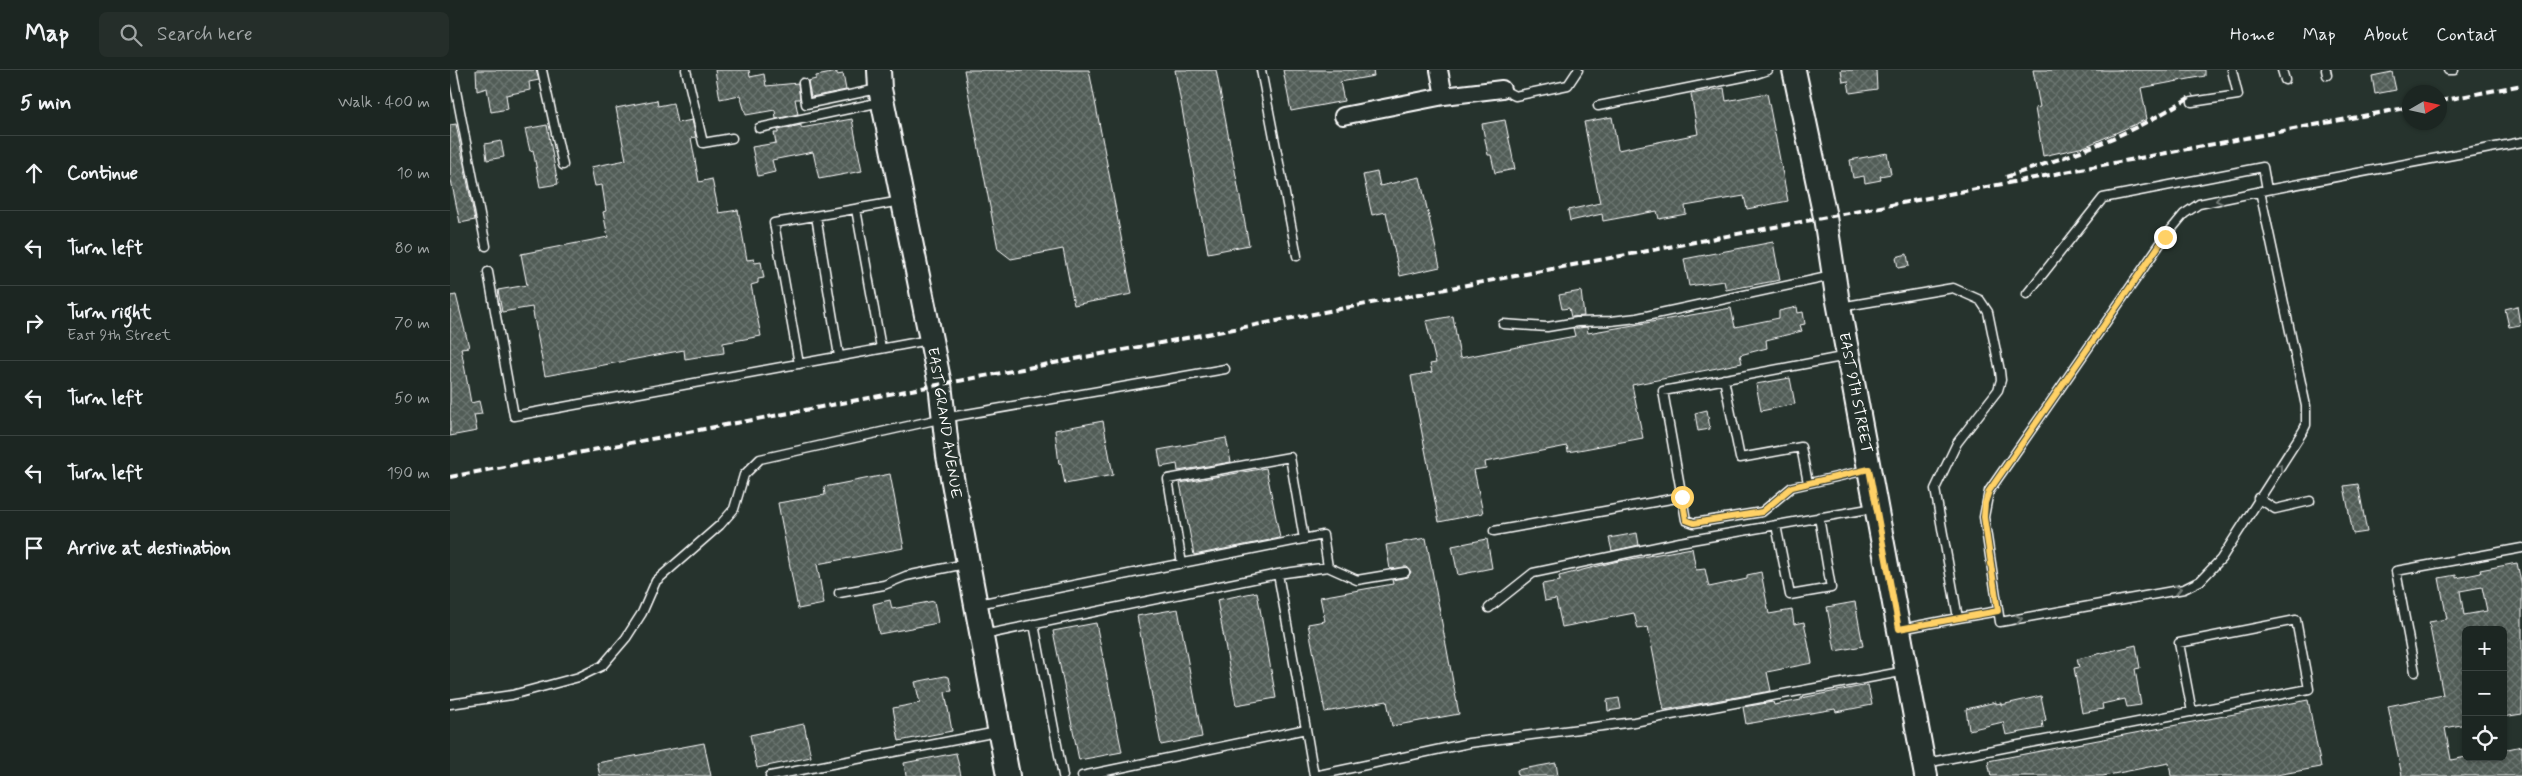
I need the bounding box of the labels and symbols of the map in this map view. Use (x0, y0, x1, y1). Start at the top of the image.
north arrow (2402, 85, 2447, 130)
one-way arrow (2215, 194, 2224, 204)
route end (2154, 226, 2177, 249)
street label: EAST 9TH STREET (1833, 331, 1877, 455)
street label: EAST GRAND AVENUE (922, 346, 966, 501)
one-way arrow (2273, 463, 2282, 473)
route start (1671, 486, 1694, 509)
one-way arrow (2174, 584, 2183, 595)
one-way arrow (2014, 614, 2023, 624)

